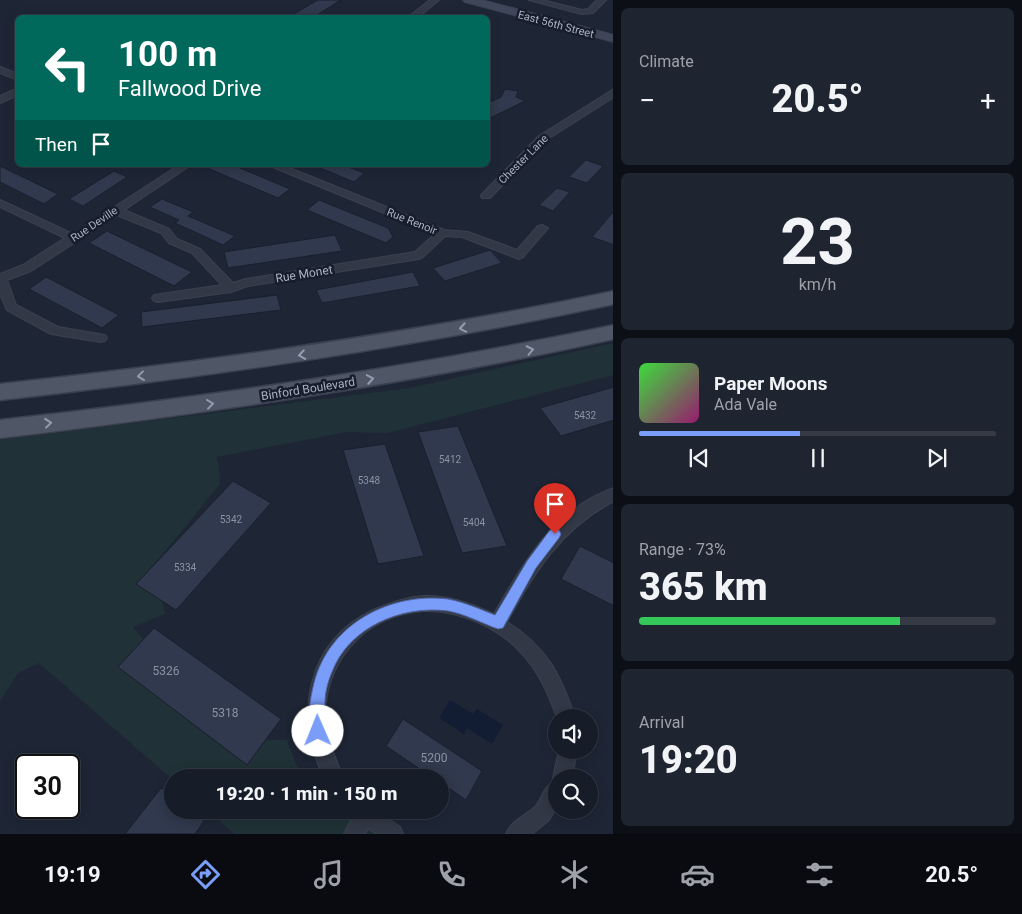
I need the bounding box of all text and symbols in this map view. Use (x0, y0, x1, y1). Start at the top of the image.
street label: East 56th Street (517, 8, 596, 41)
text: 100 m (118, 34, 217, 75)
icon: left (35, 35, 100, 100)
text: Climate (639, 52, 694, 71)
text: Fallwood Drive (118, 76, 261, 101)
text: 20.5° (772, 77, 864, 121)
text: − (639, 84, 655, 117)
text: + (980, 84, 996, 117)
icon: arrive (87, 130, 115, 158)
street label: Chester Lane (496, 132, 551, 187)
text: Then (35, 133, 77, 156)
street label: Rue Deville (68, 204, 120, 245)
text: 23 (780, 204, 855, 280)
street label: Rue Renoir (385, 206, 439, 237)
street label: Rue Monet (274, 263, 334, 285)
text: km/h (799, 275, 836, 294)
one-way arrow (458, 322, 467, 332)
one-way arrow (526, 345, 535, 356)
one-way arrow (298, 349, 307, 359)
one-way arrow (137, 370, 145, 381)
text: Paper Moons (714, 372, 827, 395)
street label: Binford Boulevard (260, 375, 356, 403)
one-way arrow (366, 375, 375, 385)
text: Ada Vale (714, 395, 777, 414)
one-way arrow (206, 399, 214, 410)
house number: 5432 (574, 410, 597, 421)
one-way arrow (45, 418, 53, 429)
icon: previous (685, 444, 713, 472)
icon: pause (804, 444, 832, 472)
icon: next (923, 444, 951, 472)
house number: 5412 (439, 454, 462, 465)
house number: 5348 (358, 475, 381, 486)
pin (534, 483, 576, 534)
icon: arrive (541, 490, 569, 518)
house number: 5342 (220, 514, 243, 525)
house number: 5404 (463, 517, 486, 528)
text: Range · 73% (639, 540, 726, 559)
house number: 5334 (174, 562, 197, 573)
text: 365 km (639, 565, 768, 609)
house number: 5326 (153, 664, 180, 678)
position arrow (291, 704, 343, 756)
house number: 5318 (212, 706, 239, 720)
map controls (548, 709, 598, 819)
button: sound (548, 709, 598, 759)
text: Arrival (639, 713, 684, 732)
text: 19:20 (639, 738, 738, 782)
house number: 5200 (421, 751, 448, 765)
speed limit sign: 30 (15, 754, 80, 819)
button: search (548, 769, 598, 819)
text: 19:20 · 1 min · 150 m (215, 782, 398, 805)
icon: directions (188, 857, 223, 892)
icon: music (311, 857, 346, 892)
icon: phone (434, 857, 469, 892)
icon: climate (557, 857, 592, 892)
icon: car (680, 857, 715, 892)
icon: filters (802, 857, 837, 892)
text: 19:19 (44, 862, 101, 887)
text: 20.5° (925, 862, 978, 887)

